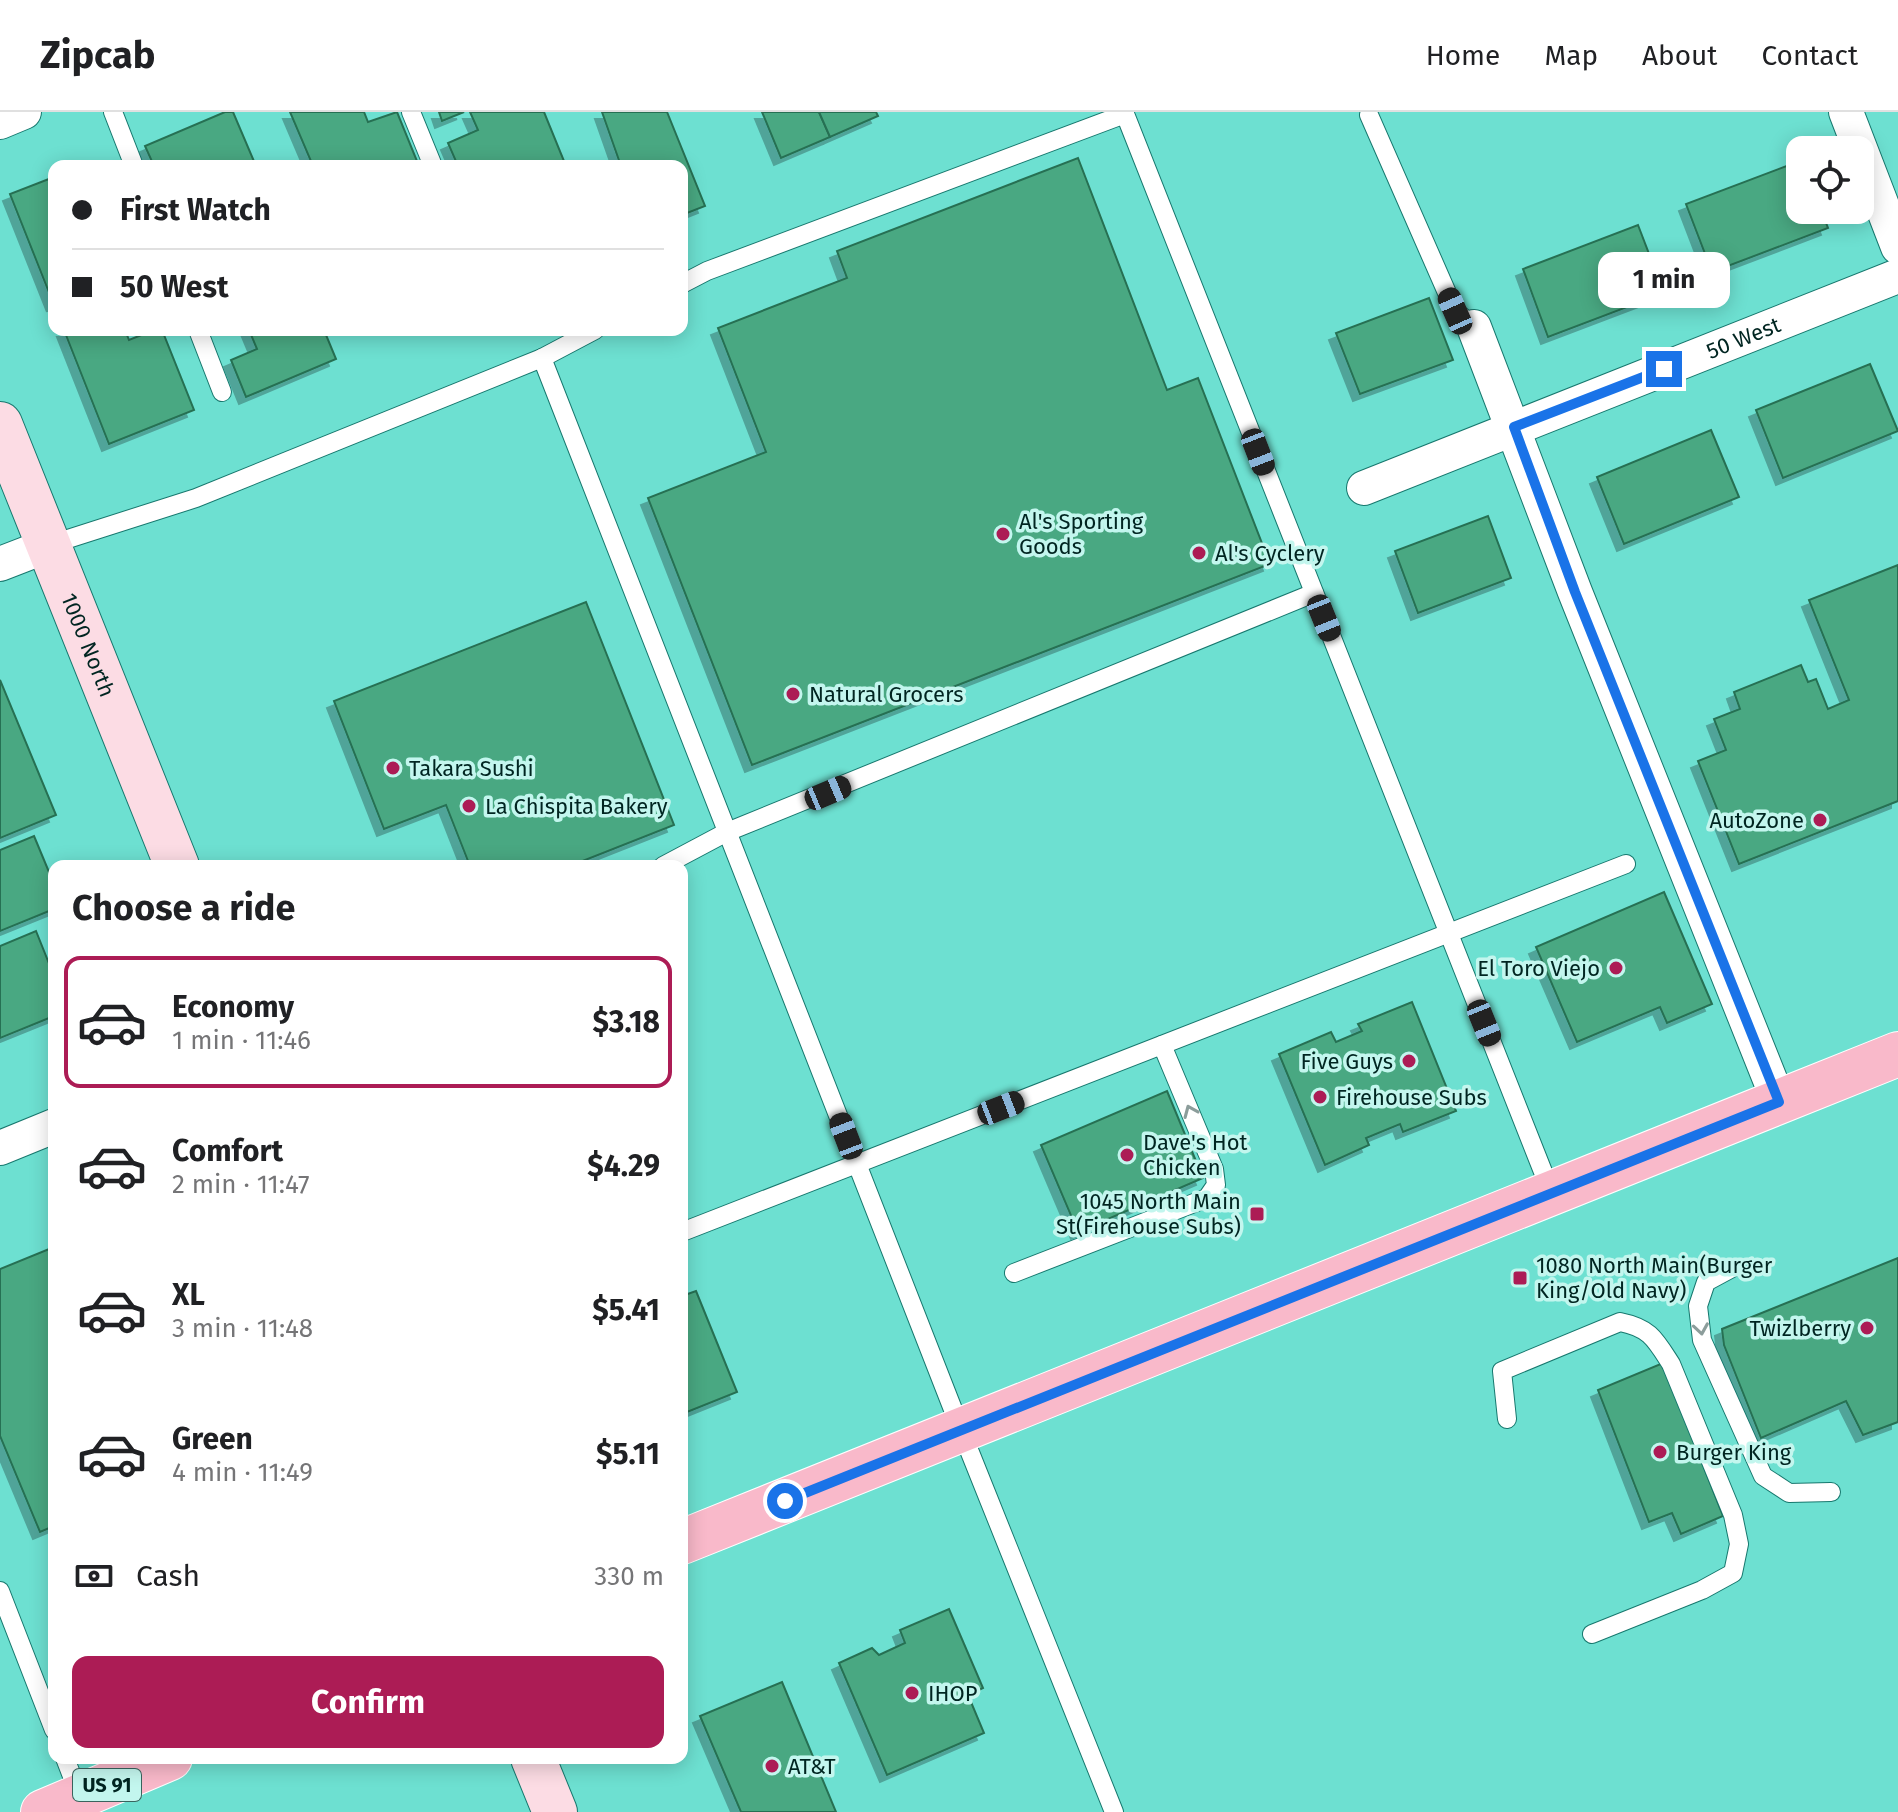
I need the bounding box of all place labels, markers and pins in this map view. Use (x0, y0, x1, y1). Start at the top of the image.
place label: Al's Sporting Goods (1019, 508, 1144, 560)
marker: Al's Sporting Goods (994, 525, 1012, 543)
place label: Al's Cyclery (1215, 540, 1325, 567)
marker: Al's Cyclery (1190, 544, 1208, 562)
place label: Natural Grocers (809, 681, 964, 708)
marker: Natural Grocers (784, 685, 802, 703)
place label: Takara Sushi (409, 755, 534, 782)
marker: Takara Sushi (384, 759, 402, 777)
place label: La Chispita Bakery (485, 793, 668, 820)
marker: La Chispita Bakery (460, 797, 478, 815)
place label: AutoZone (1709, 807, 1804, 834)
marker: AutoZone (1811, 811, 1829, 829)
place label: El Toro Viejo (1477, 955, 1600, 982)
marker: El Toro Viejo (1607, 959, 1625, 977)
place label: Five Guys (1301, 1048, 1393, 1075)
marker: Five Guys (1400, 1052, 1418, 1070)
place label: Firehouse Subs (1336, 1084, 1487, 1111)
marker: Firehouse Subs (1311, 1088, 1329, 1106)
place label: Dave's Hot Chicken (1143, 1129, 1248, 1181)
marker: Dave's Hot Chicken (1118, 1146, 1136, 1164)
place label: 1045 North Main St(Firehouse Subs) (1056, 1188, 1241, 1240)
marker: 1045 North Main St(Firehouse Subs) (1248, 1205, 1266, 1223)
place label: 1080 North Main(Burger King/Old Navy) (1536, 1252, 1773, 1304)
marker: 1080 North Main(Burger King/Old Navy) (1511, 1269, 1529, 1287)
place label: Twizlberry (1749, 1315, 1851, 1342)
marker: Twizlberry (1858, 1319, 1876, 1337)
place label: Burger King (1676, 1439, 1792, 1466)
marker: Burger King (1651, 1443, 1669, 1461)
place label: IHOP (928, 1680, 978, 1707)
marker: IHOP (903, 1684, 921, 1702)
place label: AT&T (788, 1753, 836, 1780)
marker: AT&T (763, 1757, 781, 1775)

